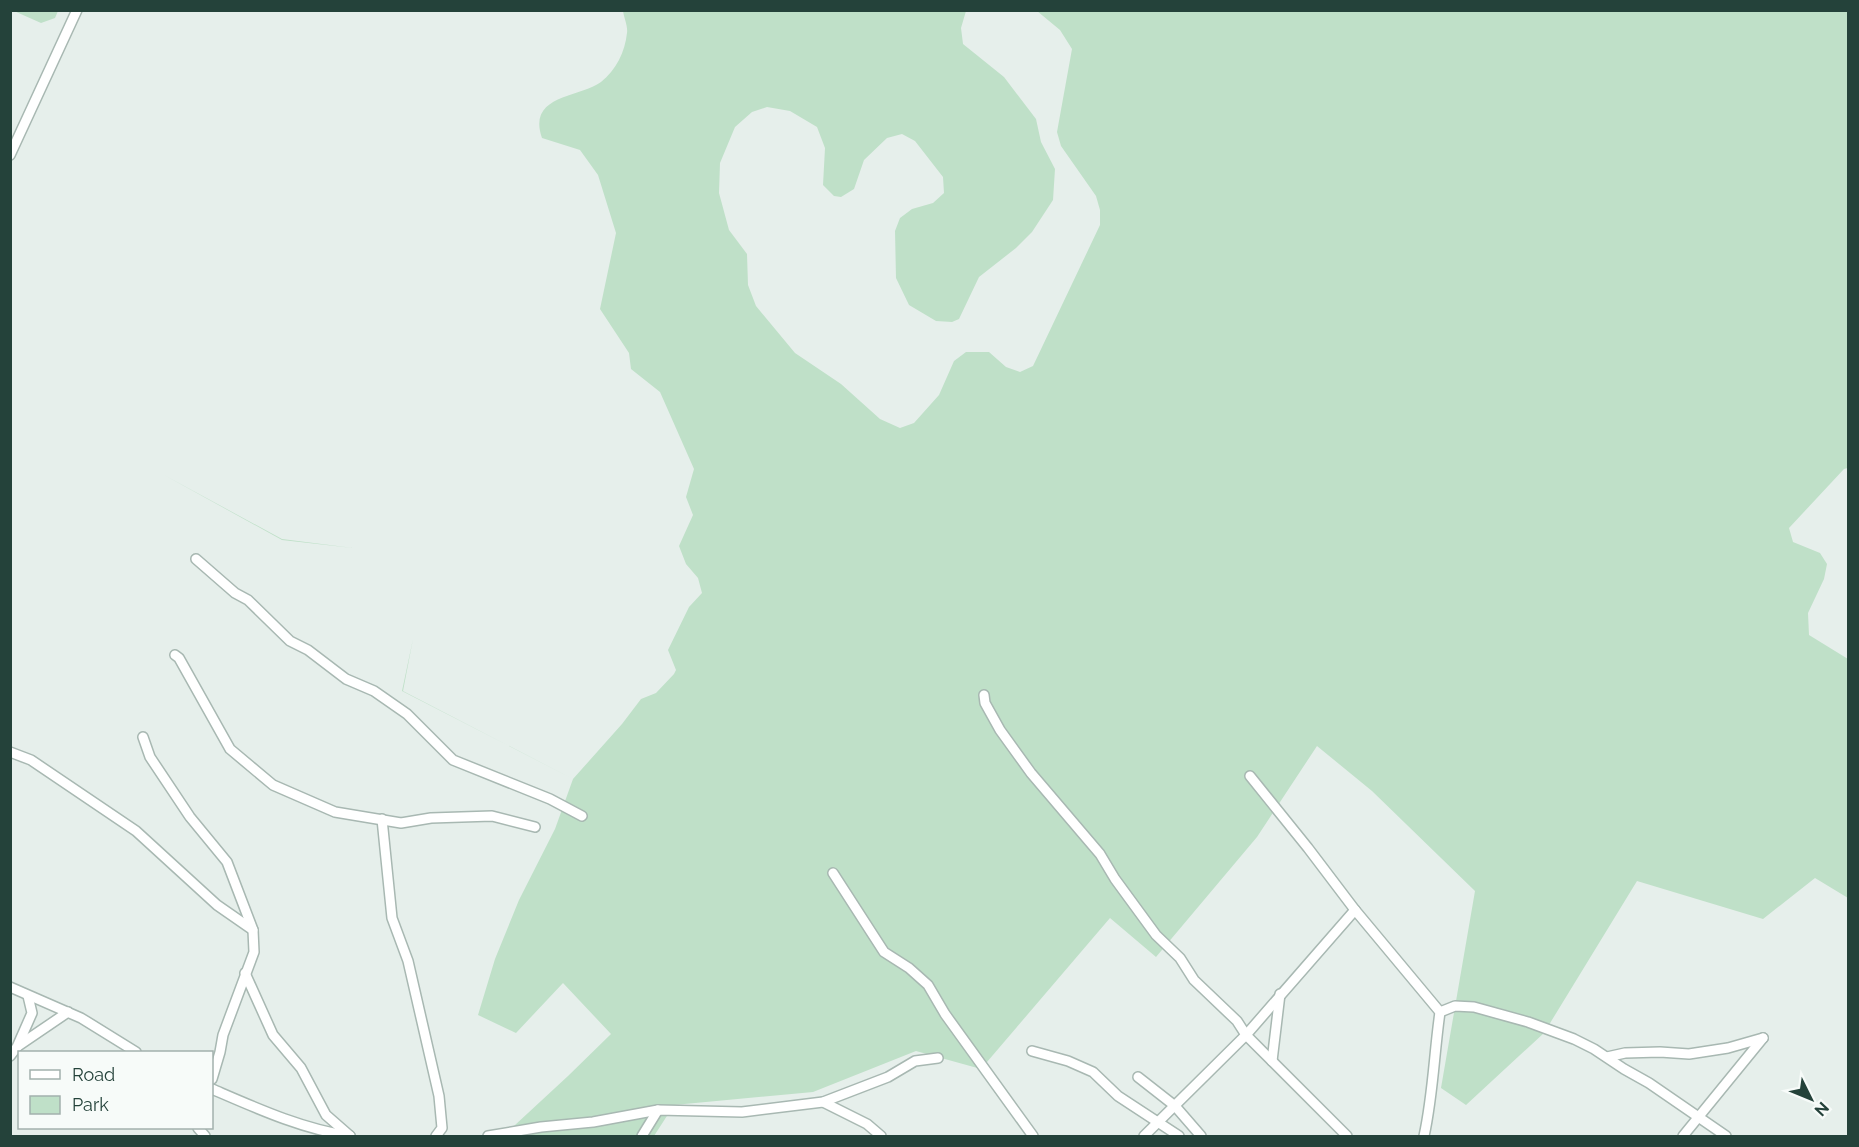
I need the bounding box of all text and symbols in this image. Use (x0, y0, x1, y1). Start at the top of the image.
legend (18, 1051, 213, 1129)
text: Road (72, 1064, 115, 1085)
north arrow (1781, 1069, 1841, 1129)
text: Park (72, 1094, 109, 1115)
text: N (1810, 1098, 1833, 1120)

